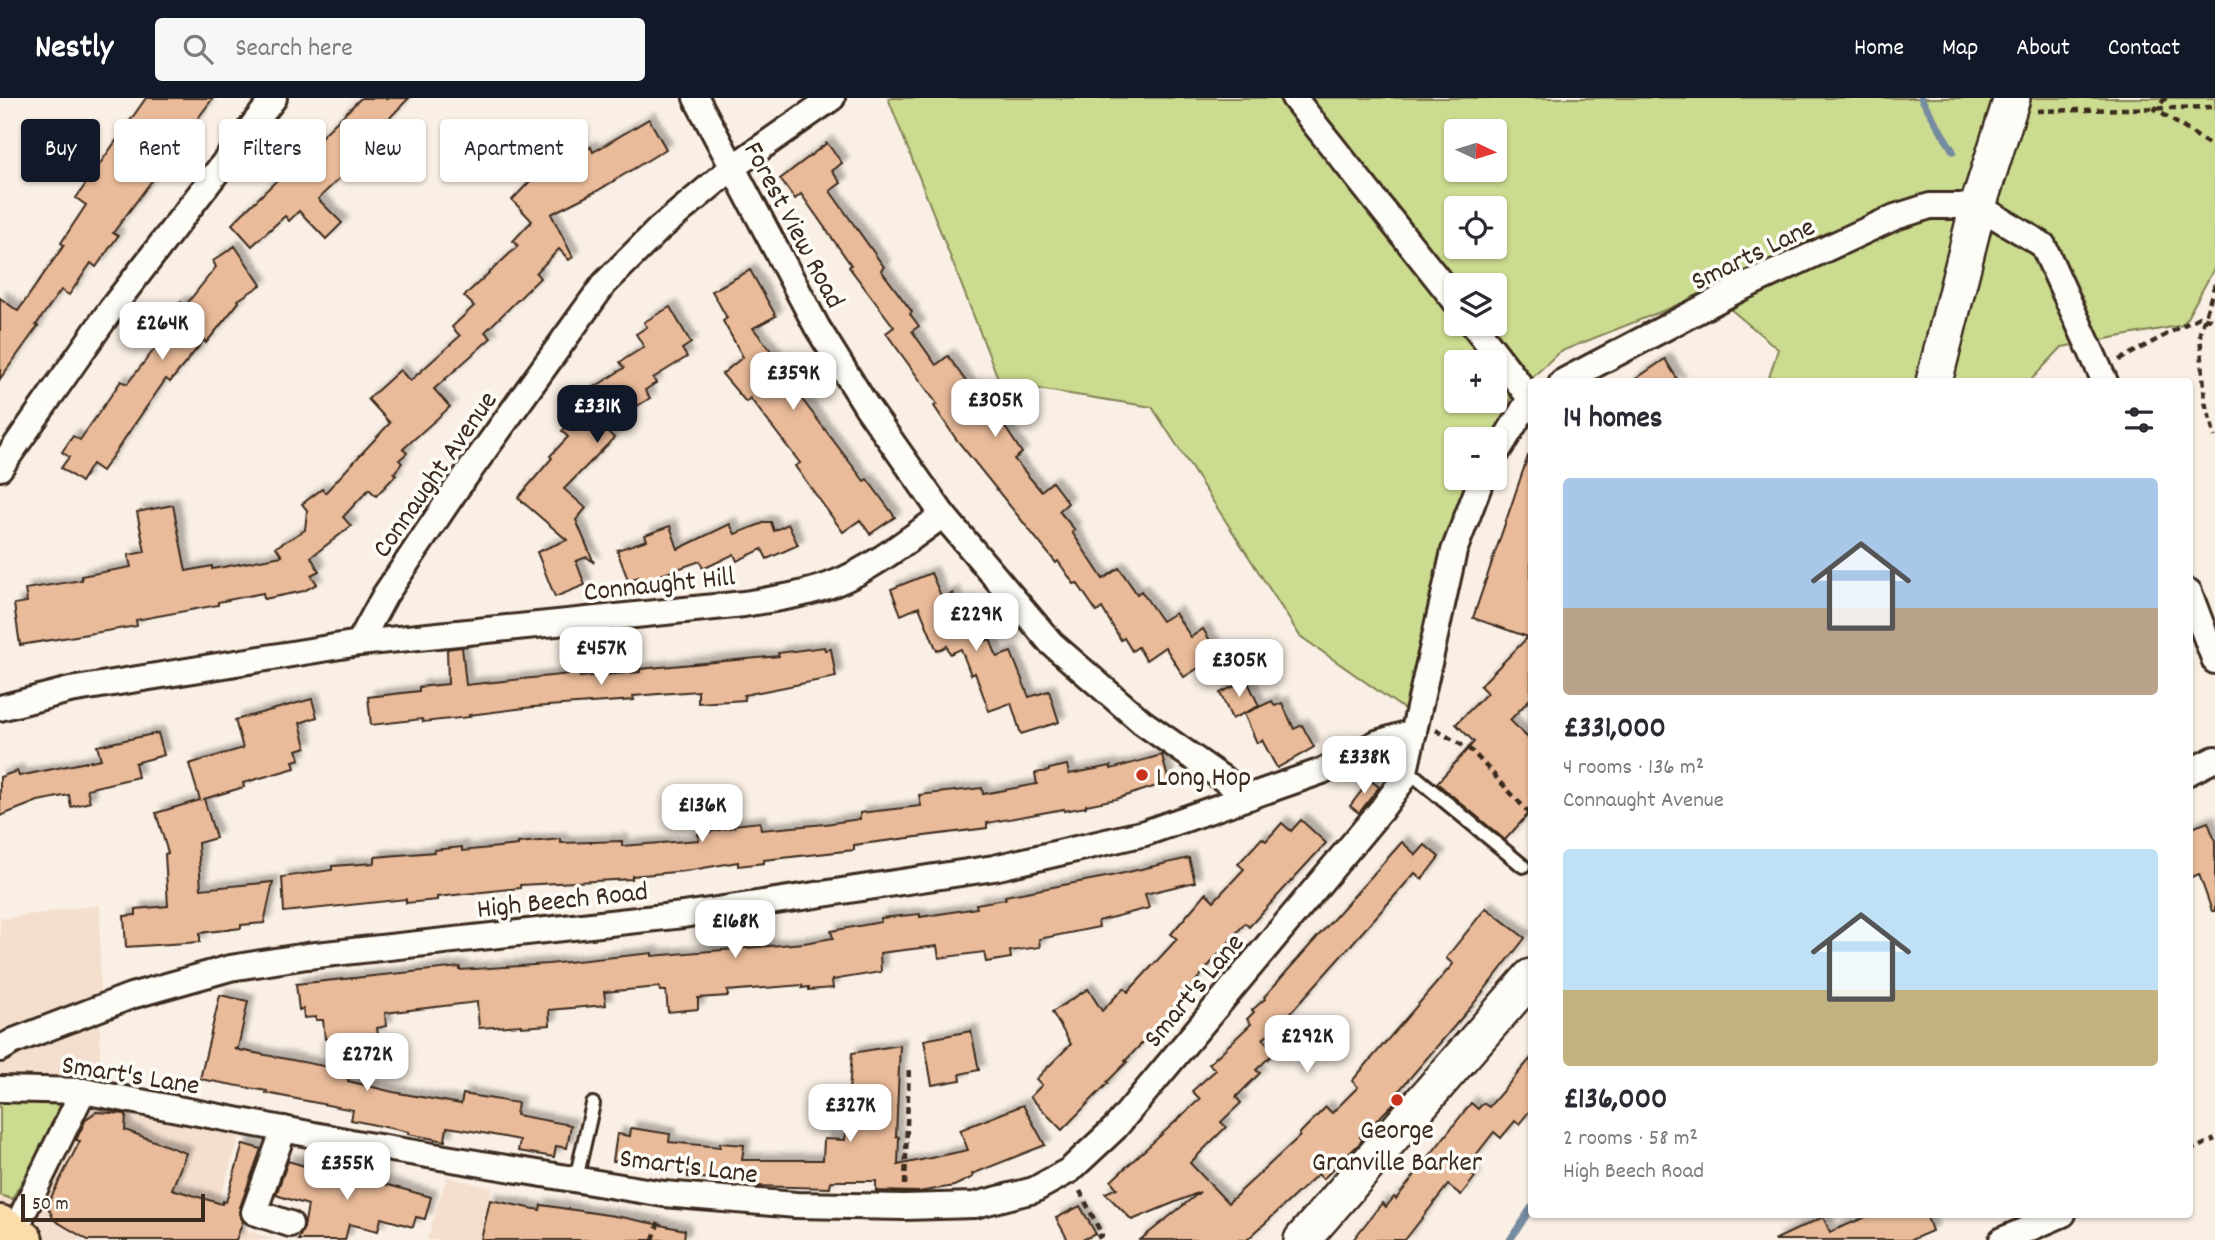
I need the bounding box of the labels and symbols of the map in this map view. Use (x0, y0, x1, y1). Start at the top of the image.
north arrow (1444, 119, 1507, 182)
street label: Forest View Road (731, 136, 852, 317)
street label: Smarts Lane (1685, 209, 1823, 304)
pin: £264K (113, 302, 211, 362)
pin: £359K (744, 352, 842, 412)
pin: £305K (946, 380, 1044, 439)
street label: Connaught Avenue (365, 384, 510, 568)
pin: £331K (548, 386, 646, 445)
street label: Connaught Hill (582, 559, 738, 615)
pin: £229K (927, 594, 1025, 653)
pin: £457K (552, 628, 650, 687)
pin: £305K (1190, 640, 1288, 699)
pin: £338K (1315, 736, 1413, 796)
place label: Long Hop (1156, 760, 1251, 800)
marker: Long Hop (1134, 767, 1150, 783)
pin: £136K (653, 784, 751, 844)
street label: High Beech Road (475, 874, 650, 932)
pin: £168K (686, 900, 784, 960)
street label: Smart's Lane (1136, 926, 1256, 1058)
pin: £292K (1258, 1016, 1356, 1075)
pin: £272K (318, 1034, 416, 1093)
street label: Smart's Lane (58, 1047, 202, 1109)
pin: £327K (801, 1084, 899, 1144)
marker: George Granville Barker (1389, 1092, 1405, 1108)
place label: George Granville Barker (1312, 1113, 1483, 1185)
street label: Smart's Lane (617, 1141, 760, 1197)
pin: £355K (298, 1142, 396, 1202)
scale bar (21, 1191, 205, 1223)

